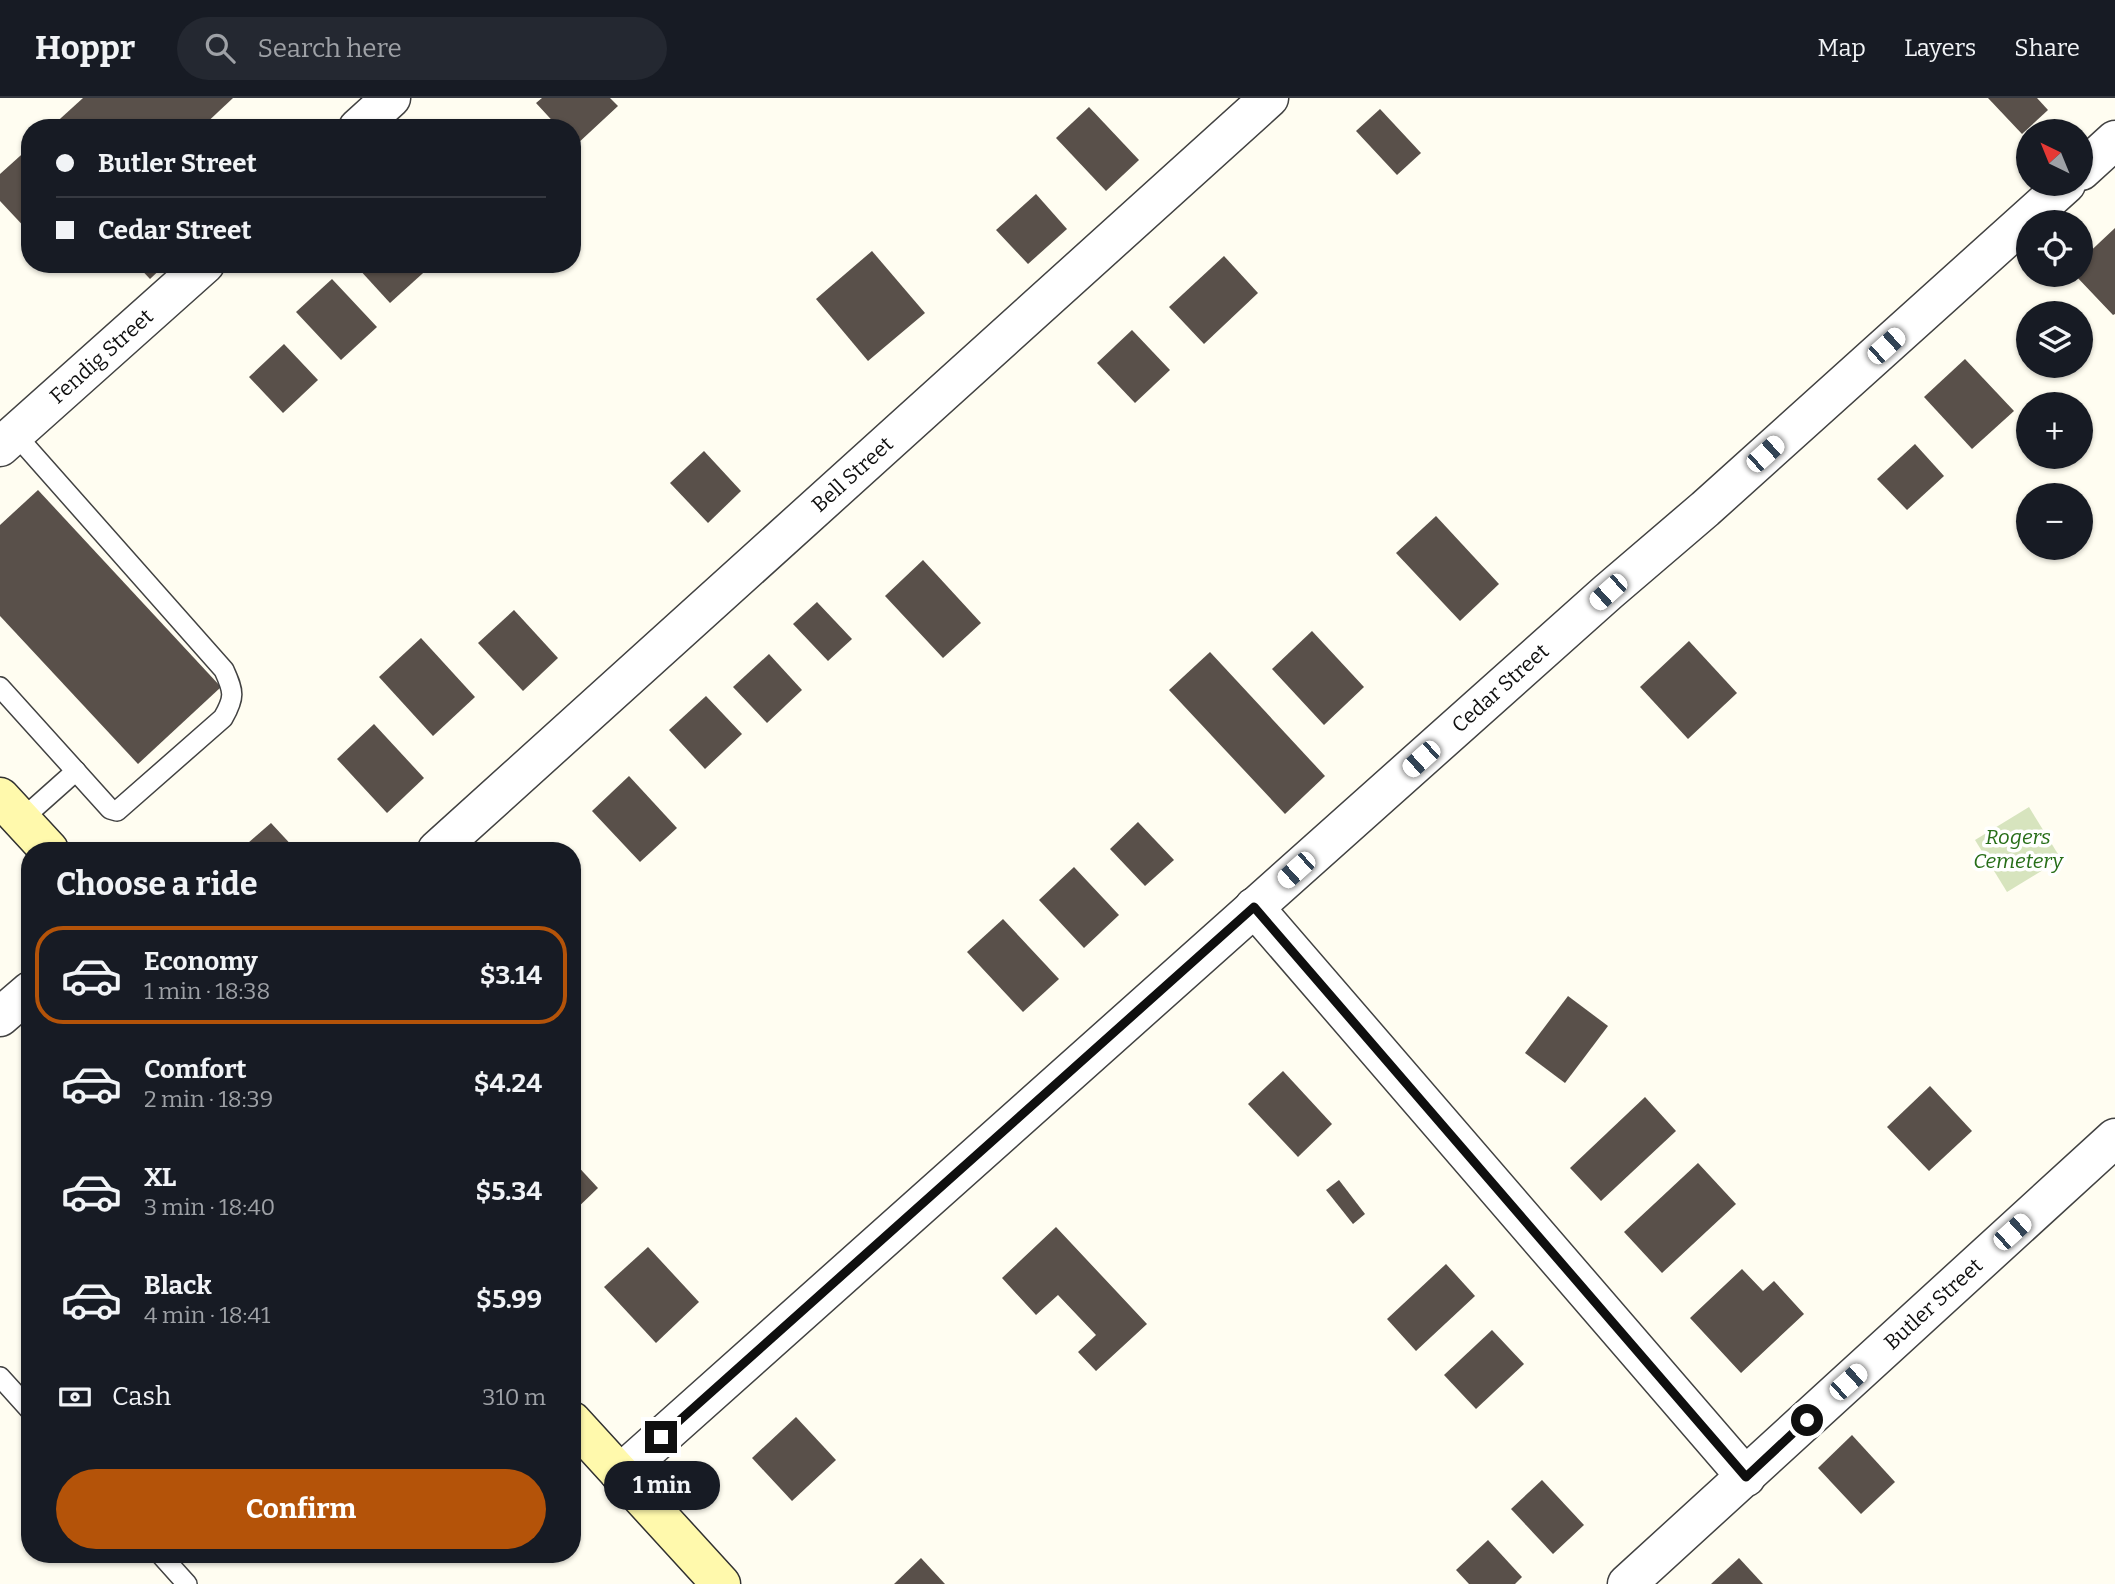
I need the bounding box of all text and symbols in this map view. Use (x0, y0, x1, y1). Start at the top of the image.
search box (177, 17, 667, 80)
text: Hoppr (35, 28, 135, 68)
icon: search (201, 29, 239, 67)
text: Search here (257, 33, 402, 64)
text: Map (1818, 34, 1866, 62)
text: Layers (1904, 34, 1976, 62)
text: Share (2014, 34, 2080, 62)
north arrow (2016, 119, 2093, 196)
map controls (2016, 119, 2093, 560)
text: Butler Street (98, 148, 257, 179)
button: locate (2016, 210, 2093, 287)
text: Cedar Street (98, 215, 252, 246)
button: layers (2016, 301, 2093, 378)
street label: Fendig Street (44, 303, 159, 409)
car (1864, 324, 1909, 368)
button: + (2016, 392, 2093, 469)
street label: Bell Street (806, 431, 899, 518)
car (1743, 432, 1788, 476)
button: − (2016, 483, 2093, 560)
car (1586, 570, 1631, 614)
street label: Cedar Street (1446, 638, 1554, 738)
car (1399, 737, 1444, 781)
park label: Rogers Cemetery (1973, 824, 2064, 874)
car (1274, 848, 1319, 892)
text: Choose a ride (56, 865, 257, 903)
icon: car (60, 944, 123, 1007)
text: Economy (144, 946, 258, 977)
text: $3.14 (480, 960, 542, 991)
text: 1 min · 18:38 (144, 977, 270, 1005)
icon: car (60, 1052, 123, 1115)
text: Comfort (144, 1054, 247, 1085)
text: $4.24 (474, 1068, 542, 1099)
text: 2 min · 18:39 (144, 1085, 273, 1113)
icon: car (60, 1160, 123, 1223)
text: XL (144, 1162, 176, 1193)
text: $5.34 (476, 1176, 542, 1207)
text: 3 min · 18:40 (144, 1193, 275, 1221)
car (1990, 1210, 2035, 1254)
street label: Butler Street (1879, 1252, 1988, 1355)
icon: car (60, 1268, 123, 1331)
text: Black (144, 1270, 212, 1301)
text: $5.99 (476, 1284, 542, 1315)
text: 4 min · 18:41 (144, 1301, 270, 1329)
car (1826, 1360, 1871, 1404)
icon: cash (56, 1378, 94, 1416)
text: Cash (112, 1381, 171, 1412)
text: 310 m (482, 1383, 546, 1411)
route start (1791, 1404, 1823, 1436)
route end (645, 1421, 677, 1453)
callout: 1 min (603, 1462, 719, 1510)
button: Confirm (56, 1469, 546, 1549)
text: 1 min (633, 1471, 691, 1499)

